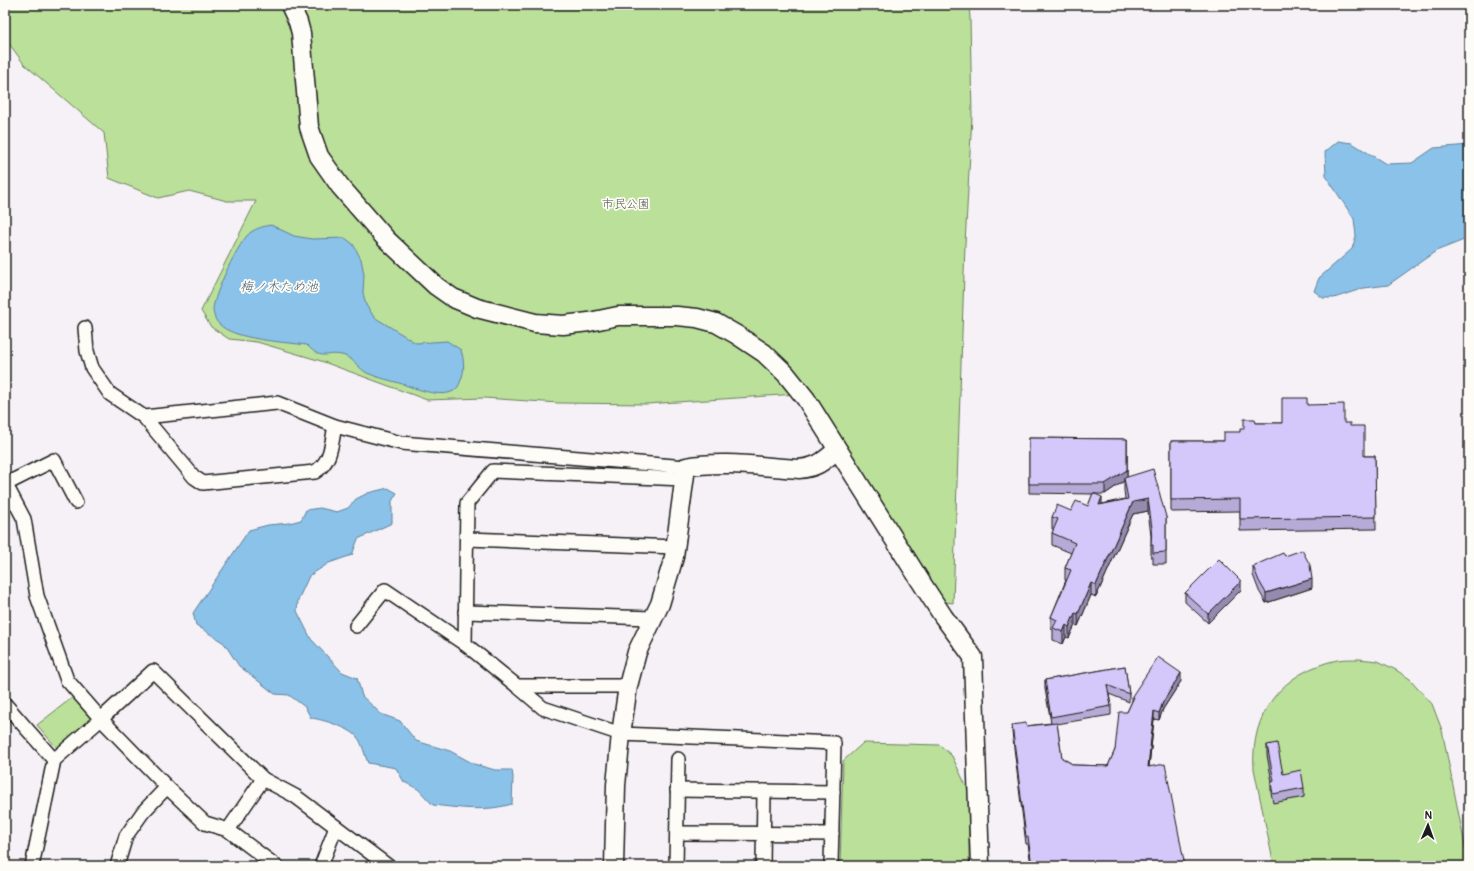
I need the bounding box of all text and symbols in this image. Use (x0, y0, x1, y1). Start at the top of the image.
park label: 市民公園 (602, 197, 650, 212)
water label: 梅ノ木ため池 (240, 279, 319, 295)
north arrow (1408, 805, 1448, 845)
text: N (1424, 809, 1433, 822)

